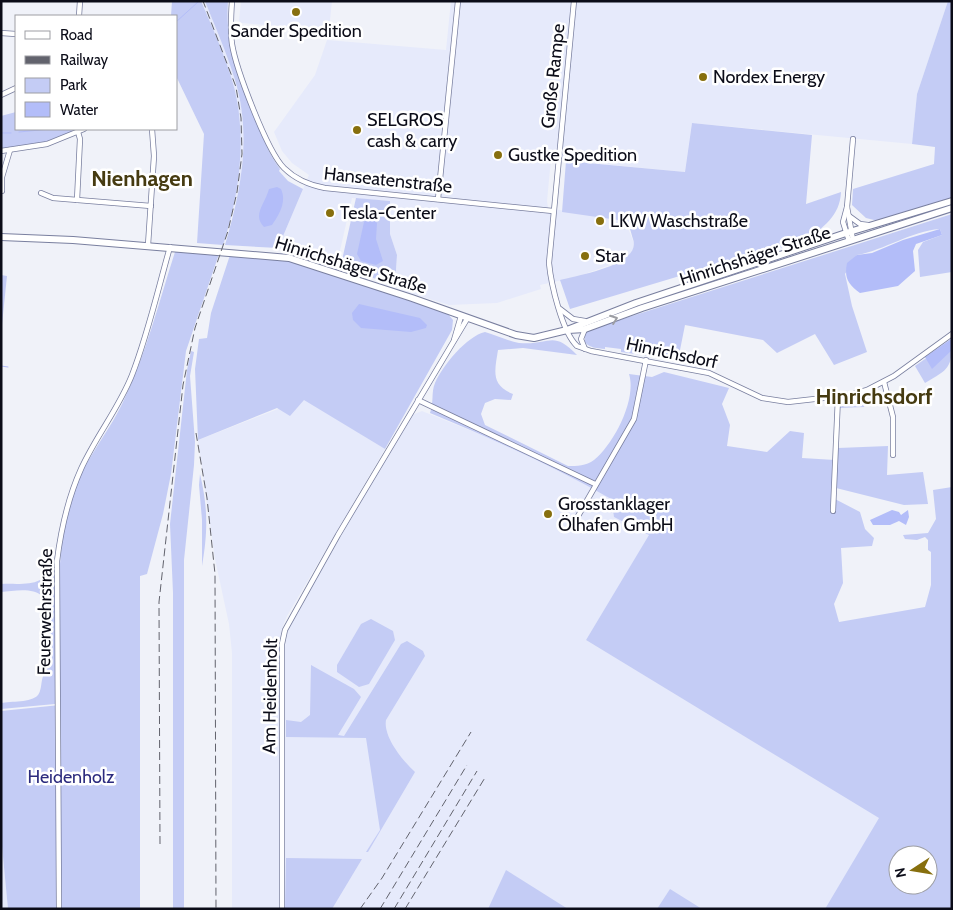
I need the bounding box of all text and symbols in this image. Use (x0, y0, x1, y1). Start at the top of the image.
marker: Sander Spedition (290, 6, 302, 18)
legend (15, 15, 178, 130)
place label: Sander Spedition (230, 20, 362, 42)
street label: Große Rampe (537, 22, 569, 130)
text: Road (60, 26, 93, 44)
text: Railway (60, 51, 109, 69)
place label: Nordex Energy (713, 66, 825, 88)
marker: Nordex Energy (697, 71, 709, 83)
text: Park (60, 76, 87, 94)
text: Water (60, 101, 98, 119)
place label: SELGROS cash & carry (367, 109, 457, 152)
marker: SELGROS cash & carry (351, 124, 363, 136)
place label: Gustke Spedition (508, 144, 637, 166)
marker: Gustke Spedition (492, 149, 504, 161)
street label: Hanseatenstraße (323, 162, 453, 198)
district label: Nienhagen (91, 165, 193, 192)
place label: Tesla-Center (340, 202, 437, 224)
marker: Tesla-Center (324, 207, 336, 219)
place label: LKW Waschstraße (610, 210, 748, 232)
marker: LKW Waschstraße (594, 215, 606, 227)
street label: Hinrichshäger Straße (677, 221, 833, 291)
street label: Hinrichshäger Straße (272, 231, 430, 299)
place label: Star (595, 245, 626, 267)
marker: Star (579, 250, 591, 262)
one-way arrow (609, 315, 618, 325)
street label: Hinrichsdorf (624, 333, 720, 373)
district label: Hinrichsdorf (815, 383, 933, 410)
place label: Grosstanklager Ölhafen GmbH (558, 493, 674, 536)
marker: Grosstanklager Ölhafen GmbH (542, 508, 554, 520)
street label: Feuerwehrstraße (33, 548, 57, 676)
street label: Am Heidenholt (258, 638, 282, 754)
park label: Heidenholz (27, 766, 115, 788)
north arrow (888, 845, 938, 895)
text: N (890, 866, 910, 879)

